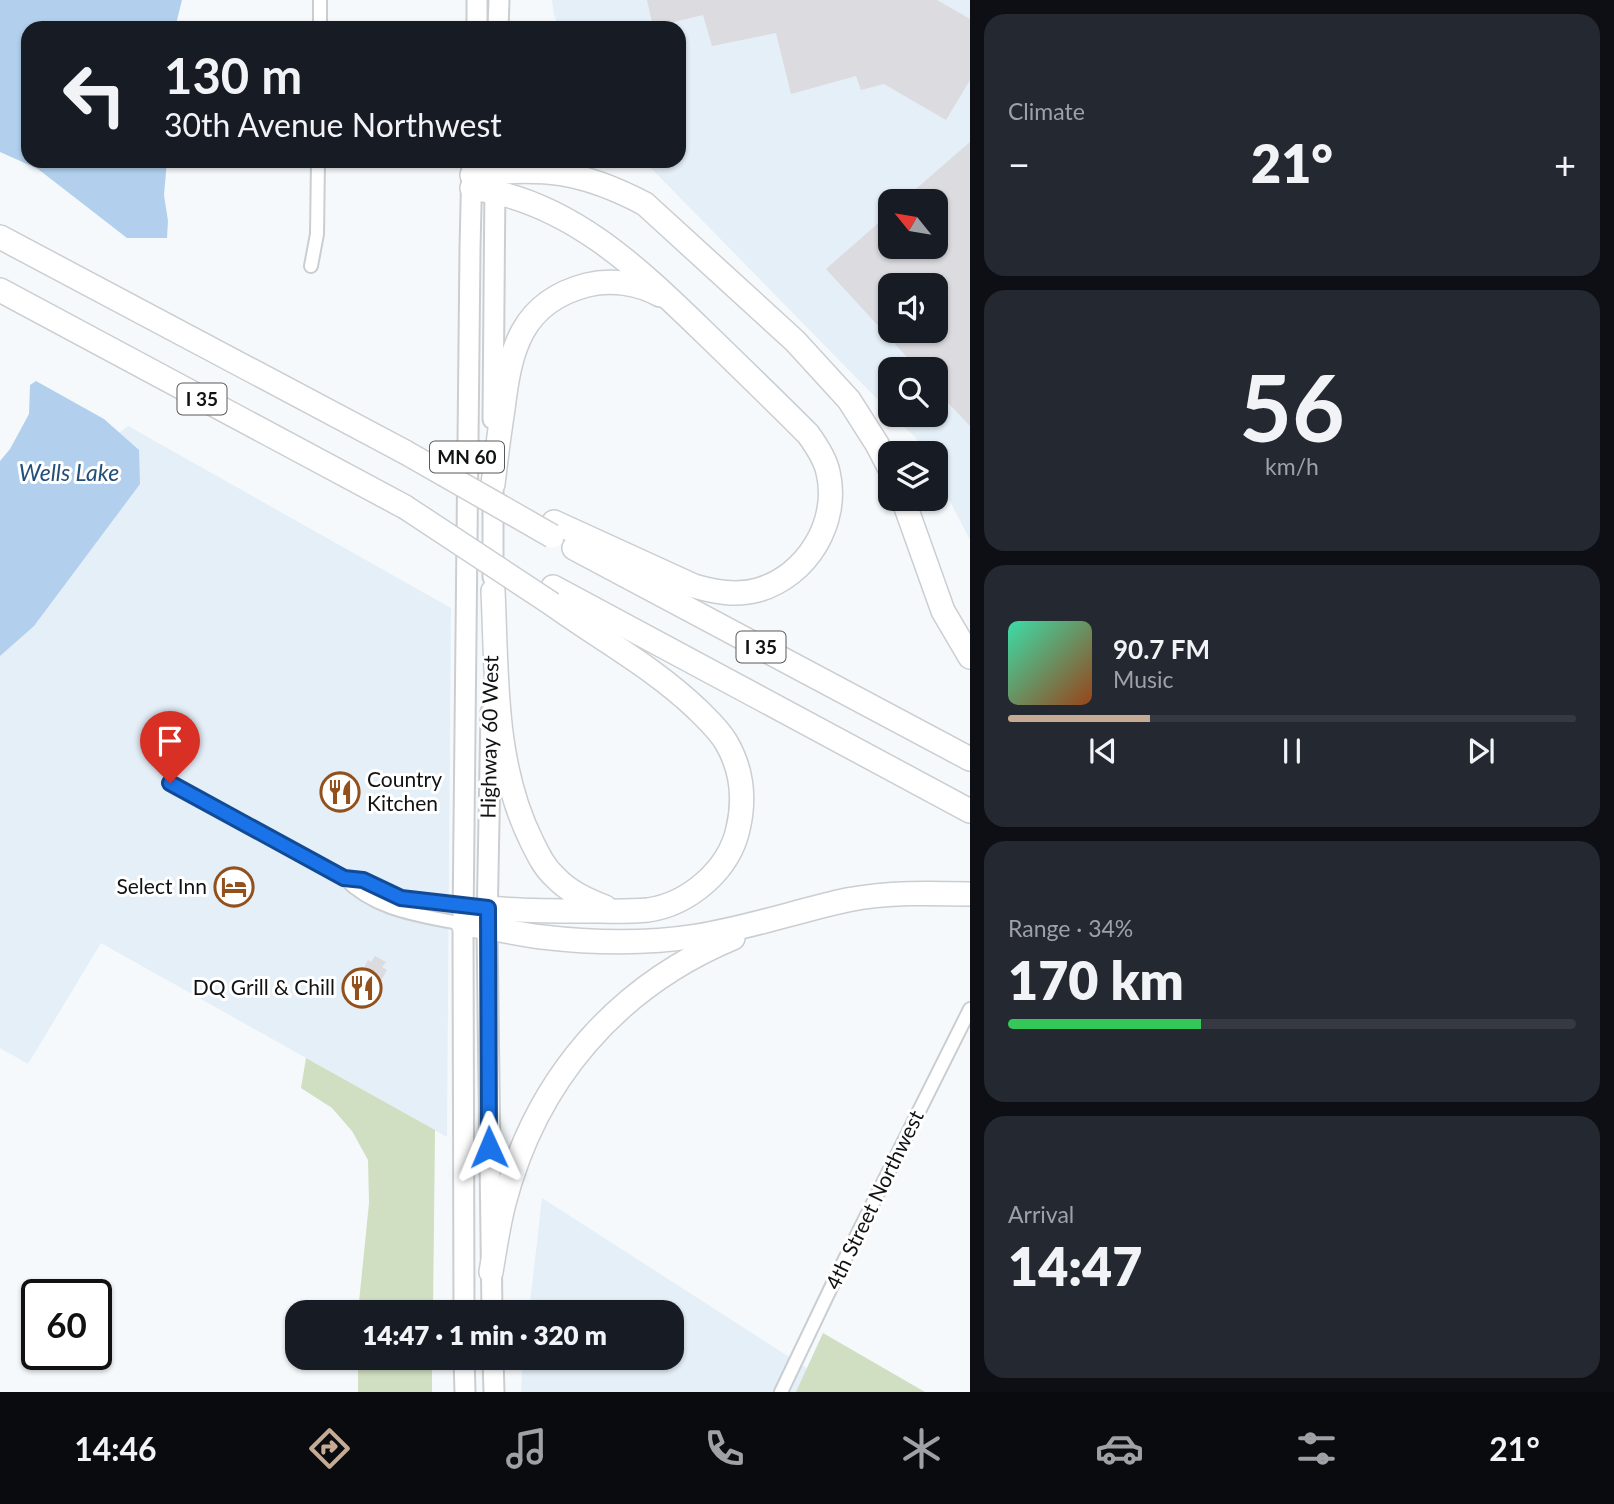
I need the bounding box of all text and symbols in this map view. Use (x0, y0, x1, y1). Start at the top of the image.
text: 130 m (164, 46, 302, 104)
icon: left (49, 49, 140, 140)
text: Climate (1008, 97, 1085, 125)
text: 30th Avenue Northwest (164, 105, 502, 144)
text: 21° (1251, 132, 1333, 194)
text: − (1008, 141, 1030, 187)
text: + (1554, 141, 1576, 187)
north arrow (878, 189, 948, 259)
map controls (878, 189, 948, 511)
button: sound (878, 273, 948, 343)
text: 56 (1239, 352, 1345, 461)
button: search (878, 357, 948, 427)
road number: I 35 (178, 384, 227, 414)
button: layers (878, 441, 948, 511)
road number: MN 60 (430, 442, 504, 472)
text: km/h (1265, 452, 1319, 480)
water label: Wells Lake (19, 458, 119, 486)
road number: I 35 (736, 632, 786, 662)
text: 90.7 FM (1113, 633, 1210, 665)
street label: Highway 60 West (475, 655, 502, 819)
text: Music (1113, 665, 1173, 693)
pin (140, 711, 200, 783)
icon: arrive (151, 722, 189, 760)
icon: previous (1084, 732, 1122, 770)
icon: pause (1273, 732, 1311, 770)
icon: next (1462, 732, 1500, 770)
place label: Country Kitchen (367, 766, 442, 815)
restaurant icon: Country Kitchen (319, 771, 361, 813)
hotel icon: Select Inn (213, 866, 255, 908)
place label: Select Inn (116, 873, 207, 898)
text: Range · 34% (1008, 914, 1133, 942)
text: 170 km (1008, 949, 1184, 1011)
restaurant icon: DQ Grill & Chill (341, 967, 383, 1009)
place label: DQ Grill & Chill (193, 974, 335, 999)
street label: 4th Street Northwest (819, 1105, 928, 1293)
position arrow (452, 1110, 526, 1184)
text: Arrival (1008, 1200, 1074, 1228)
text: 14:47 (1008, 1235, 1142, 1297)
speed limit sign: 60 (21, 1279, 112, 1370)
text: 14:47 · 1 min · 320 m (362, 1319, 607, 1351)
icon: directions (305, 1424, 354, 1473)
icon: music (502, 1424, 551, 1473)
icon: phone (700, 1424, 749, 1473)
icon: climate (897, 1424, 946, 1473)
icon: car (1095, 1424, 1144, 1473)
icon: filters (1292, 1424, 1341, 1473)
text: 14:46 (74, 1429, 157, 1468)
text: 21° (1489, 1429, 1540, 1468)

